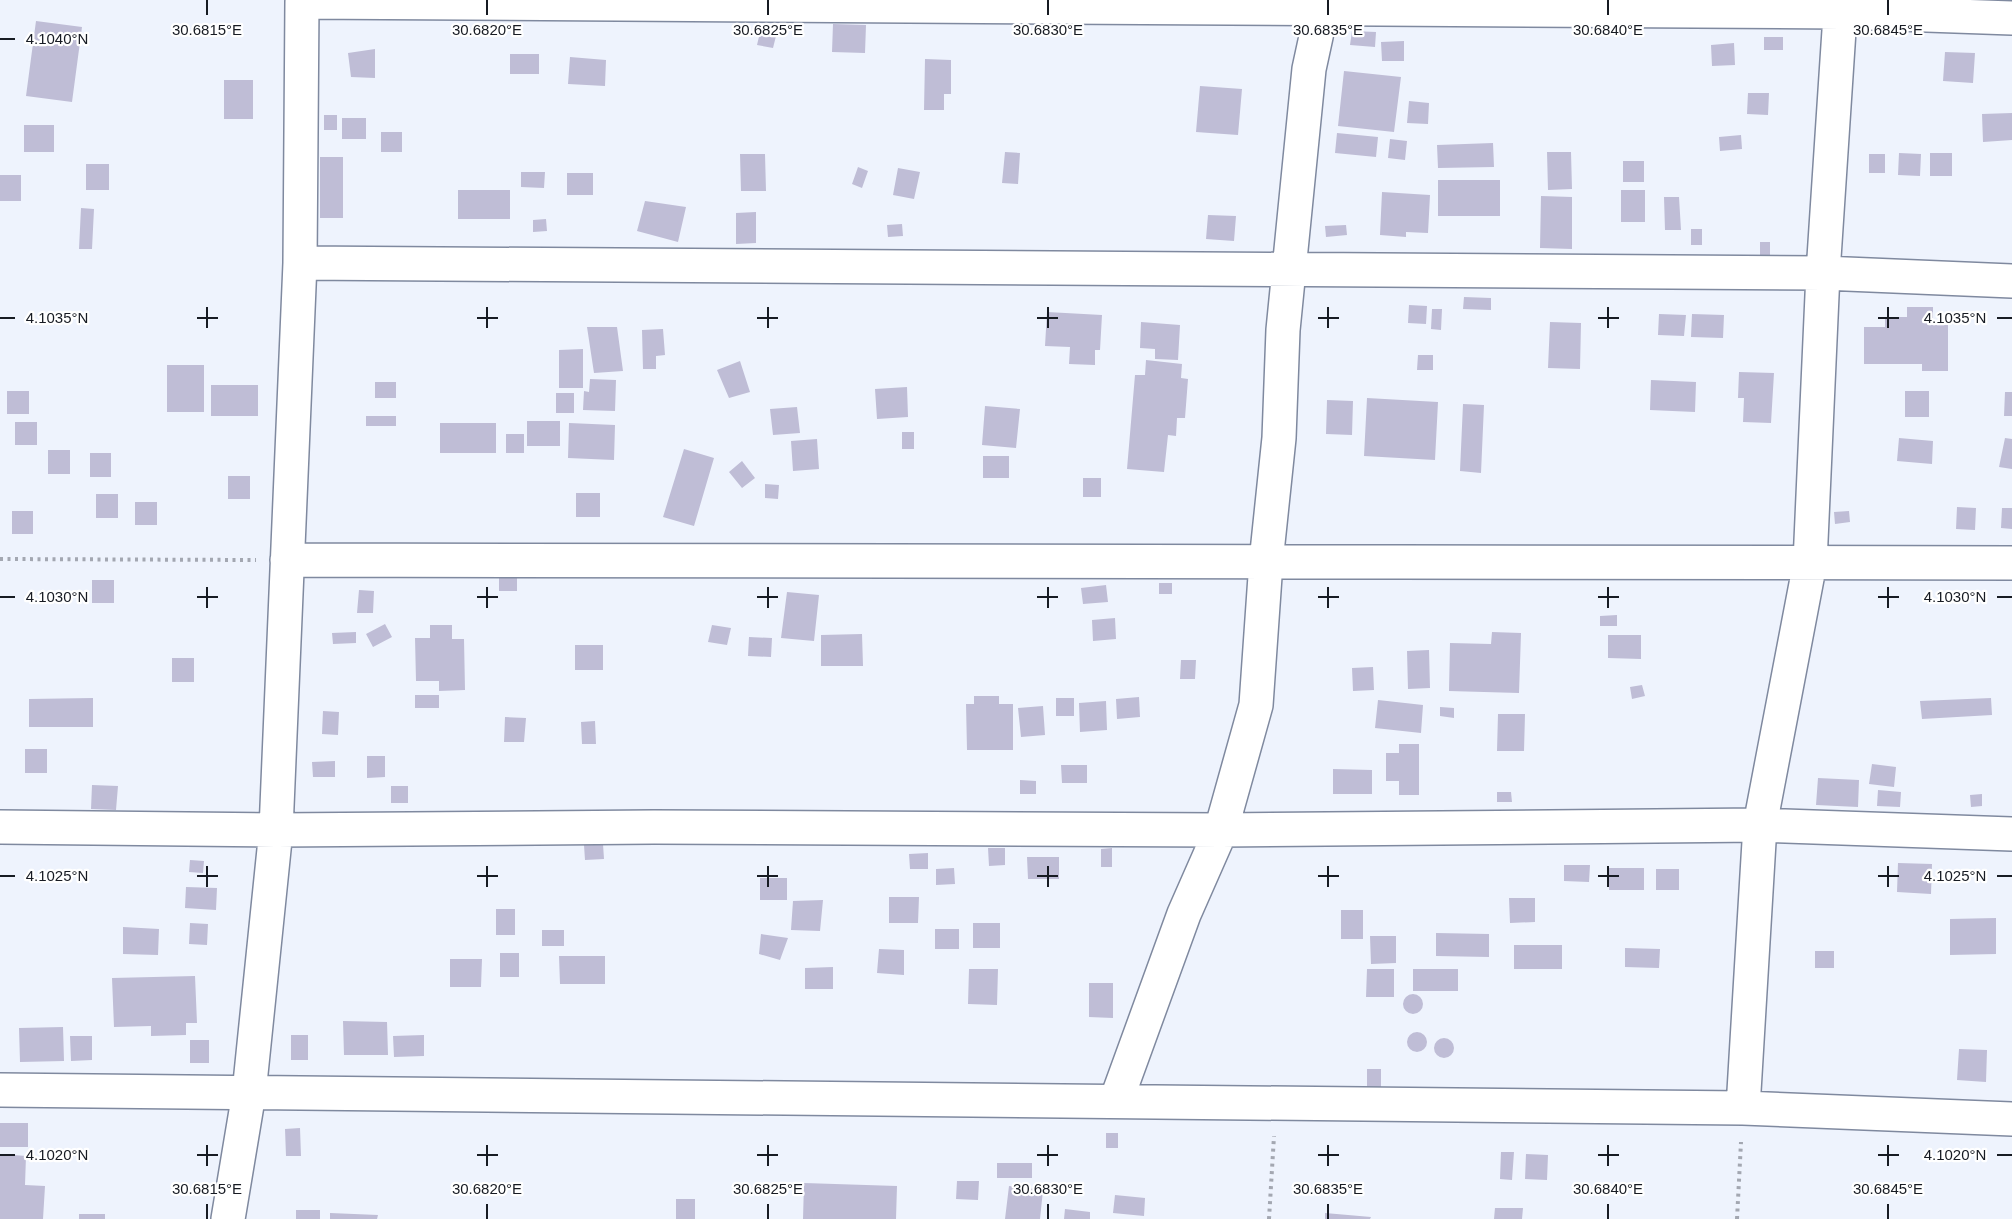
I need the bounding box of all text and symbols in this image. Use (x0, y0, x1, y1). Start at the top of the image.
text: 30.6815°E (172, 21, 242, 38)
text: 30.6820°E (452, 21, 522, 38)
text: 30.6825°E (733, 21, 803, 38)
text: 30.6830°E (1013, 21, 1083, 38)
text: 30.6835°E (1293, 21, 1363, 38)
text: 30.6840°E (1573, 21, 1643, 38)
text: 30.6845°E (1853, 21, 1923, 38)
text: 4.1040°N (26, 30, 88, 47)
text: 4.1035°N (26, 309, 88, 326)
text: 4.1035°N (1924, 309, 1986, 326)
text: 4.1030°N (26, 588, 88, 605)
text: 4.1030°N (1924, 588, 1986, 605)
text: 4.1025°N (26, 867, 88, 884)
text: 4.1025°N (1924, 867, 1986, 884)
text: 4.1020°N (26, 1146, 88, 1163)
text: 4.1020°N (1924, 1146, 1986, 1163)
text: 30.6815°E (172, 1180, 242, 1197)
text: 30.6820°E (452, 1180, 522, 1197)
text: 30.6825°E (733, 1180, 803, 1197)
text: 30.6830°E (1013, 1180, 1083, 1197)
text: 30.6835°E (1293, 1180, 1363, 1197)
text: 30.6840°E (1573, 1180, 1643, 1197)
text: 30.6845°E (1853, 1180, 1923, 1197)

